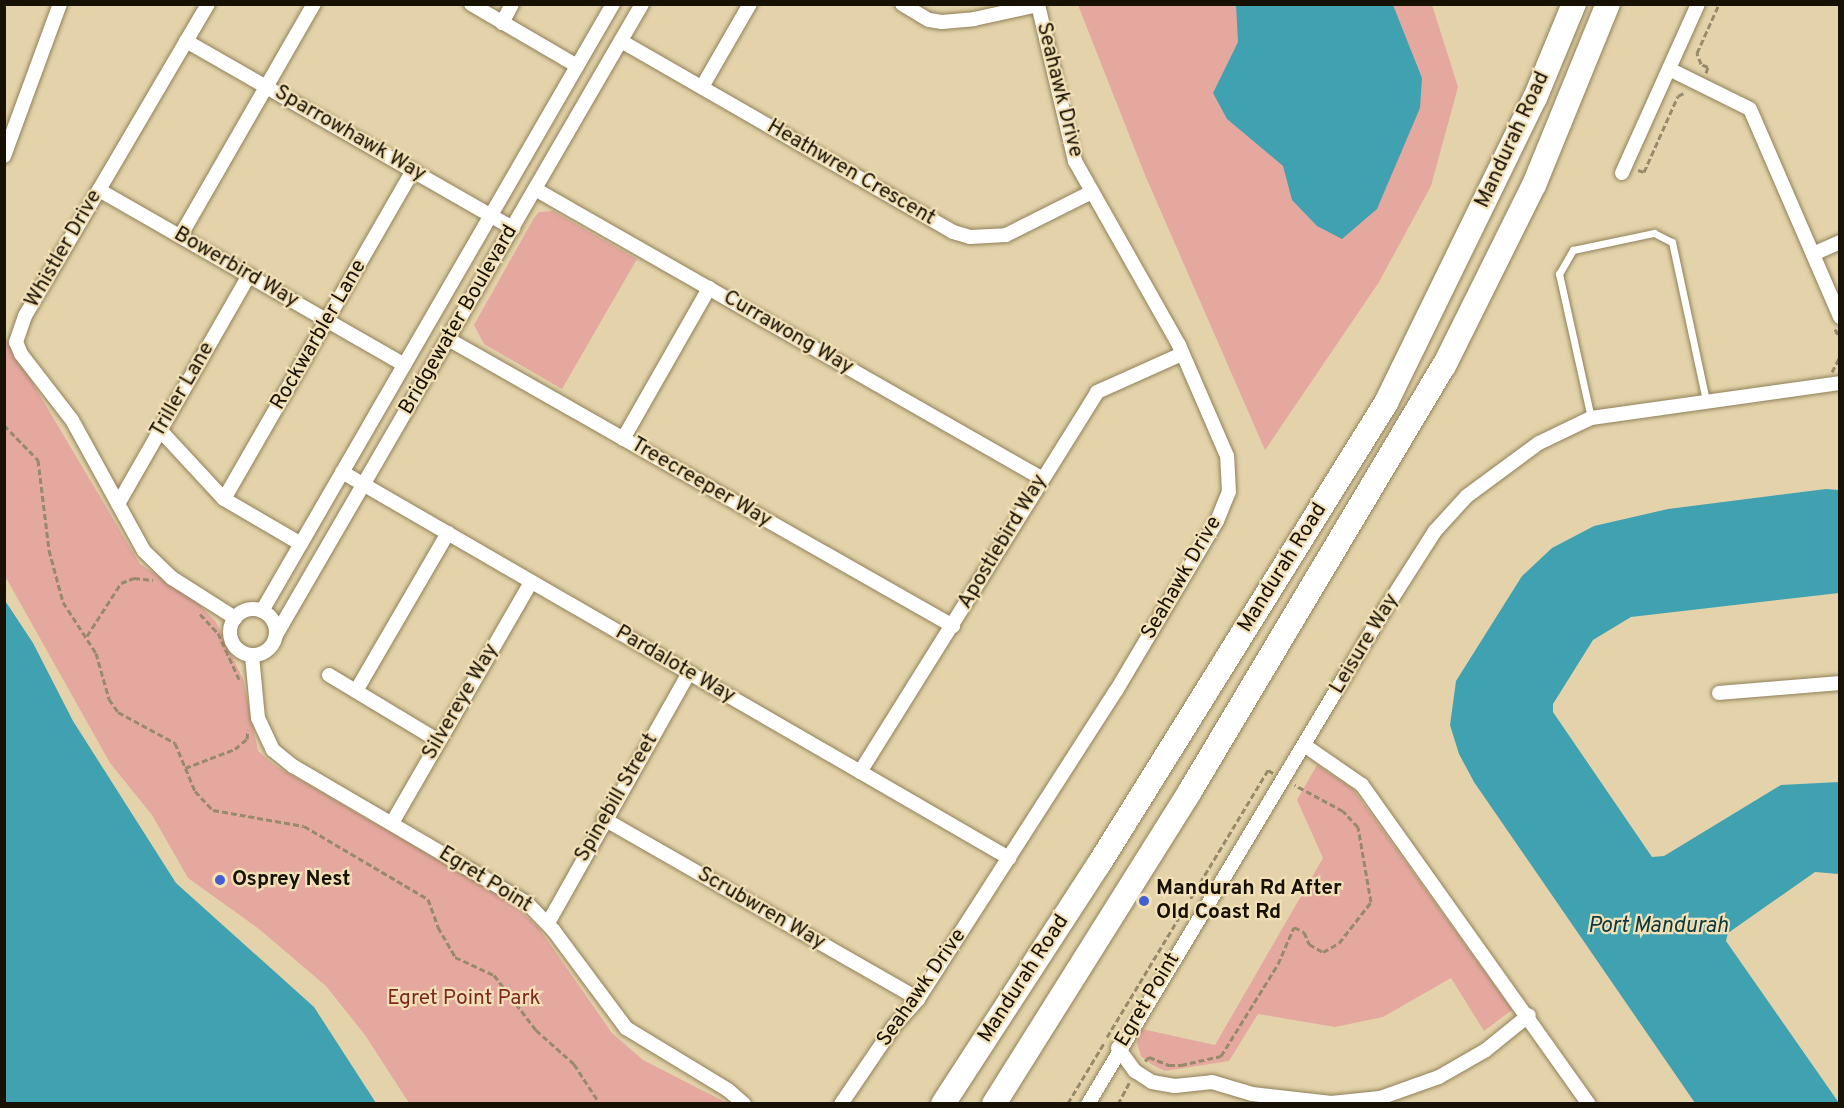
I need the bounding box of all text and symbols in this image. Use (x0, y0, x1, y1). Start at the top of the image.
street label: Seahawk Drive (1030, 20, 1088, 160)
street label: Mandurah Road (1470, 68, 1556, 212)
street label: Sparrowhawk Way (269, 80, 431, 188)
street label: Heathwren Crescent (762, 115, 940, 231)
street label: Whistler Drive (20, 186, 108, 312)
street label: Bridgewater Boulevard (394, 221, 524, 419)
street label: Bowerbird Way (169, 222, 303, 314)
street label: Rockwarbler Lane (266, 255, 372, 415)
street label: Currawong Way (718, 285, 858, 381)
street label: Triller Lane (146, 338, 220, 442)
street label: Treecreeper Way (626, 432, 776, 534)
street label: Apostlebird Way (953, 470, 1053, 614)
street label: Mandurah Road (1233, 499, 1333, 637)
street label: Seahawk Drive (1137, 512, 1227, 644)
street label: Leisure Way (1325, 589, 1405, 699)
street label: Pardalote Way (610, 620, 740, 710)
street label: Silvereye Way (417, 639, 505, 765)
street label: Spinebill Street (570, 729, 664, 867)
street label: Egret Point (434, 841, 536, 919)
street label: Scrubwren Way (692, 862, 830, 956)
place label: Osprey Nest (232, 867, 350, 893)
marker: Osprey Nest (213, 873, 227, 887)
place label: Mandurah Rd After Old Coast Rd (1156, 876, 1343, 926)
marker: Mandurah Rd After Old Coast Rd (1137, 894, 1151, 908)
street label: Mandurah Road (973, 910, 1075, 1048)
water label: Port Mandurah (1588, 914, 1728, 940)
street label: Seahawk Drive (872, 924, 972, 1052)
street label: Egret Point (1110, 948, 1186, 1052)
park label: Egret Point Park (387, 986, 541, 1012)

